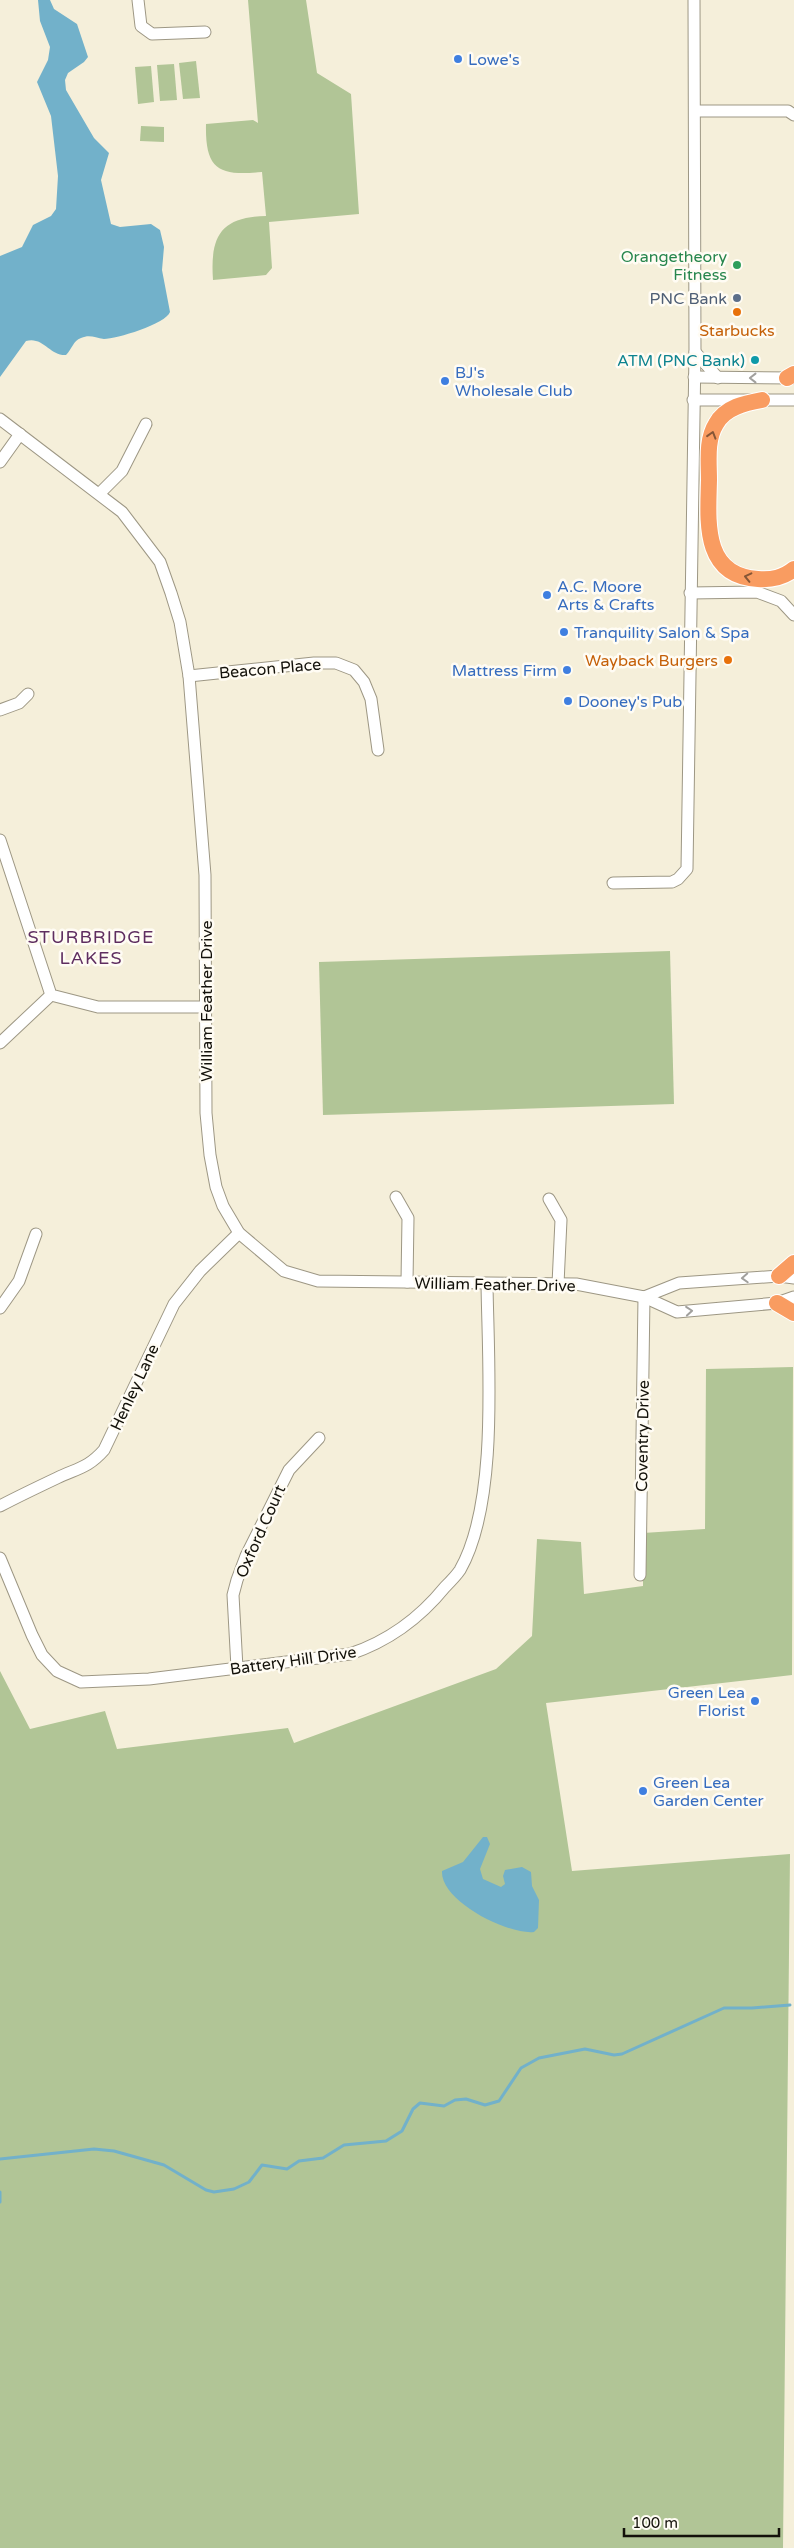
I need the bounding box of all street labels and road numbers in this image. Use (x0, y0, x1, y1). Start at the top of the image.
street label: Beacon Place (218, 655, 322, 683)
street label: William Feather Drive (197, 920, 217, 1082)
street label: William Feather Drive (414, 1274, 576, 1296)
street label: Henley Lane (106, 1341, 164, 1434)
street label: Coventry Drive (632, 1380, 654, 1492)
street label: Oxford Court (231, 1482, 290, 1581)
street label: Battery Hill Drive (229, 1642, 358, 1680)

